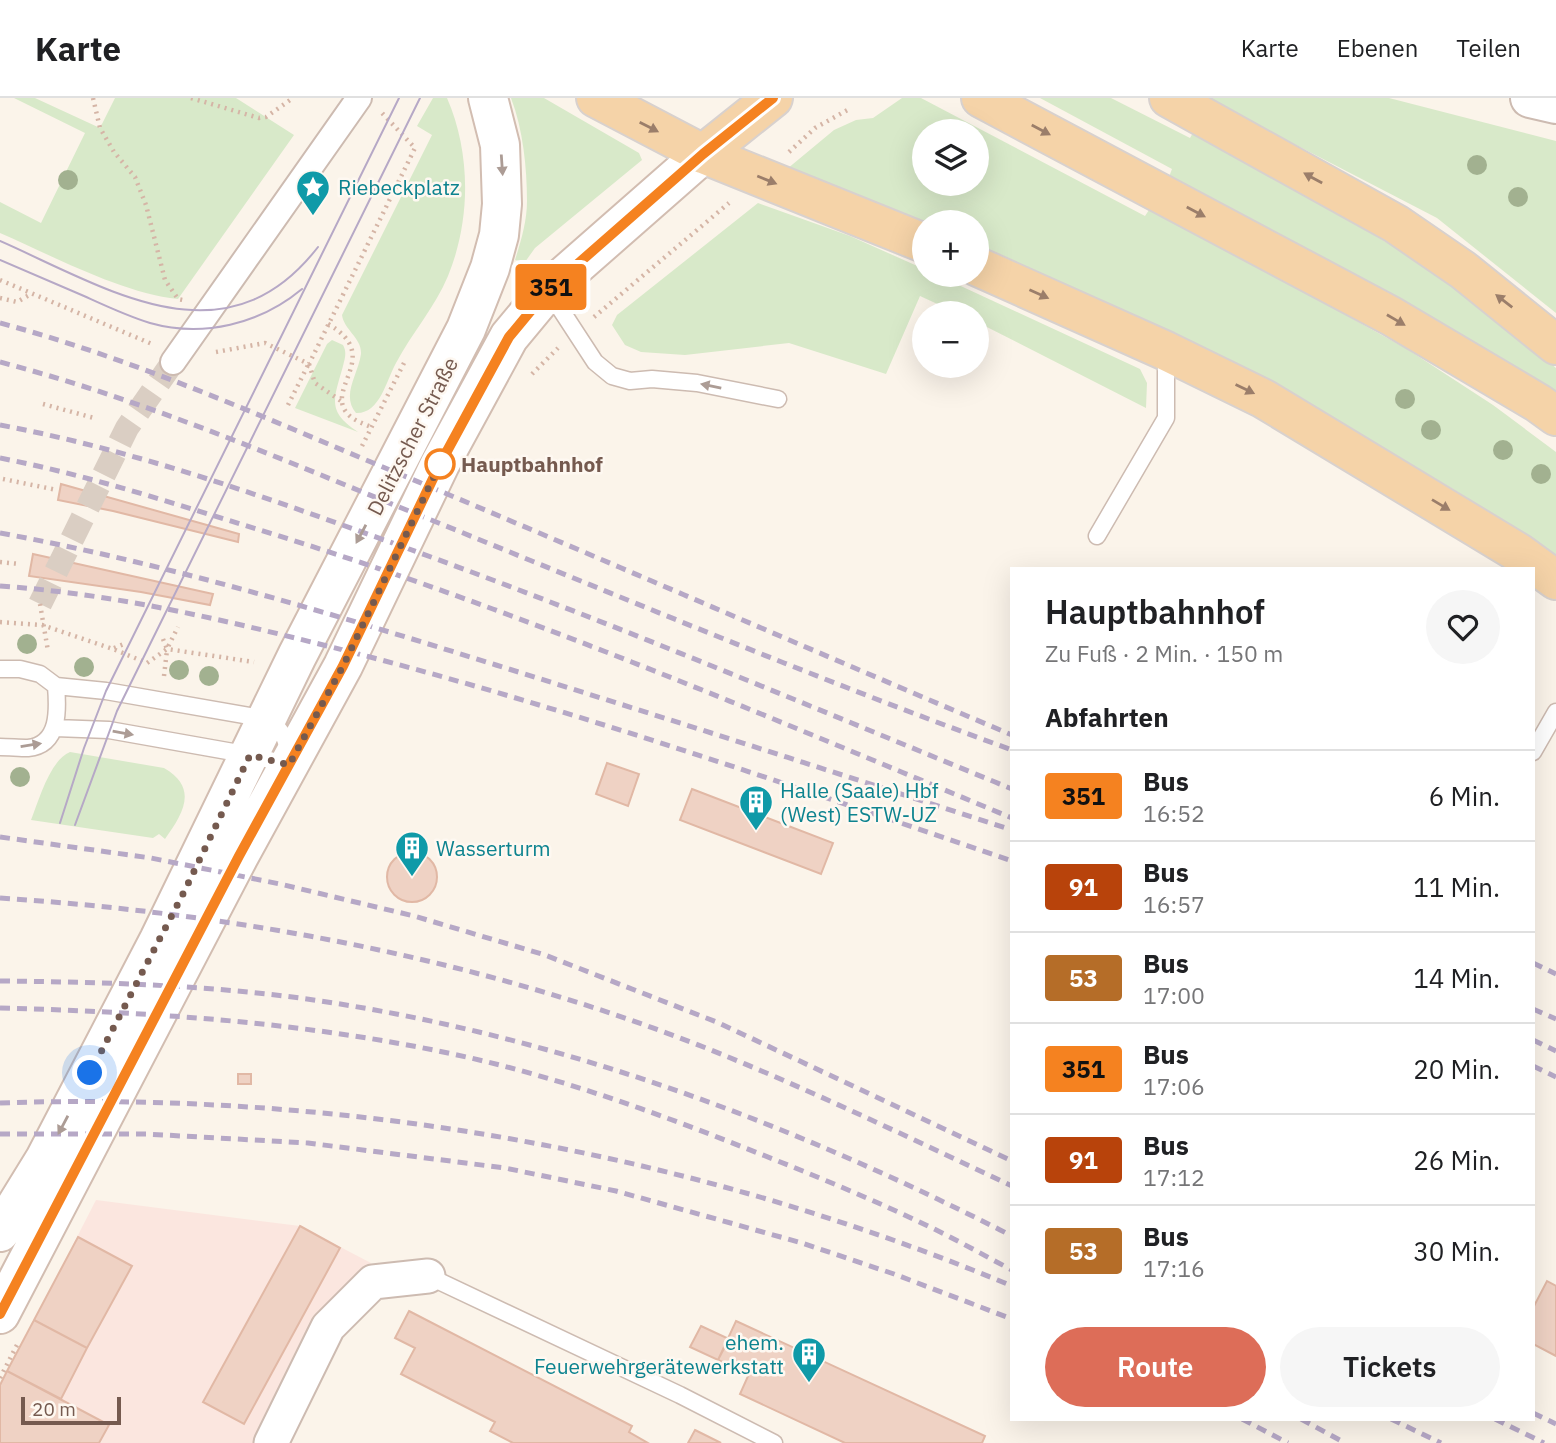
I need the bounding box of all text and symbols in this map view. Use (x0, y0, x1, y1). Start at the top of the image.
text: Karte (35, 27, 121, 70)
text: Karte (1241, 32, 1299, 64)
text: Ebenen (1337, 32, 1418, 64)
text: Teilen (1456, 32, 1521, 64)
map controls (912, 119, 989, 378)
button: layers (912, 119, 989, 196)
one-way arrow (639, 121, 659, 132)
one-way arrow (1032, 124, 1051, 136)
one-way arrow (496, 154, 507, 176)
place icon: Riebeckplatz (294, 168, 332, 217)
one-way arrow (1303, 172, 1323, 184)
place label: Riebeckplatz (338, 173, 460, 201)
one-way arrow (756, 174, 777, 185)
one-way arrow (1186, 206, 1206, 218)
button: + (912, 210, 989, 287)
line badge: 351 (511, 264, 591, 310)
text: 351 (529, 271, 573, 303)
one-way arrow (1029, 288, 1049, 300)
one-way arrow (1495, 294, 1513, 309)
button: − (912, 301, 989, 378)
one-way arrow (1387, 314, 1406, 326)
street label: Delitzscher Straße (360, 352, 464, 520)
one-way arrow (700, 380, 722, 391)
one-way arrow (1235, 384, 1255, 395)
marker: Hauptbahnhof (425, 449, 455, 479)
place label: Hauptbahnhof (461, 450, 603, 478)
one-way arrow (1431, 499, 1450, 511)
one-way arrow (355, 524, 367, 544)
text: Hauptbahnhof (1045, 590, 1265, 633)
button: heart (1426, 590, 1500, 664)
text: Zu Fuß · 2 Min. · 150 m (1045, 638, 1283, 668)
text: Abfahrten (1045, 700, 1169, 734)
one-way arrow (112, 728, 134, 739)
one-way arrow (20, 739, 42, 750)
text: Bus (1143, 764, 1189, 798)
place label: Halle (Saale) Hbf (West) ESTW-UZ (780, 776, 939, 828)
text: 6 Min. (1429, 779, 1500, 813)
text: 351 (1062, 780, 1105, 812)
building icon: Halle (Saale) Hbf (West) ESTW-UZ (737, 783, 775, 832)
text: 16:52 (1143, 798, 1205, 828)
building icon: Wasserturm (393, 829, 431, 878)
place label: Wasserturm (436, 834, 551, 862)
text: Bus (1143, 855, 1189, 889)
text: 11 Min. (1413, 870, 1500, 904)
text: 91 (1069, 871, 1098, 903)
text: 16:57 (1143, 889, 1205, 919)
text: Bus (1143, 946, 1189, 980)
text: 14 Min. (1413, 961, 1500, 995)
text: 53 (1069, 962, 1098, 994)
text: 17:00 (1143, 980, 1205, 1010)
text: Bus (1143, 1037, 1189, 1071)
text: 20 Min. (1413, 1052, 1500, 1086)
text: 351 (1062, 1053, 1105, 1085)
your location (72, 1055, 107, 1090)
text: 17:06 (1143, 1071, 1205, 1101)
one-way arrow (58, 1115, 70, 1135)
text: Bus (1143, 1128, 1189, 1162)
text: 26 Min. (1413, 1143, 1500, 1177)
text: 91 (1069, 1144, 1098, 1176)
text: 17:12 (1143, 1162, 1205, 1192)
text: Bus (1143, 1219, 1189, 1253)
text: 30 Min. (1413, 1234, 1500, 1268)
text: 53 (1069, 1235, 1098, 1267)
text: 17:16 (1143, 1253, 1205, 1283)
button: Route (1045, 1327, 1266, 1407)
button: Tickets (1280, 1327, 1500, 1407)
place label: ehem. Feuerwehrgerätewerkstatt (534, 1328, 784, 1380)
building icon: ehem. Feuerwehrgerätewerkstatt (790, 1335, 828, 1384)
scale bar (21, 1394, 121, 1426)
text: 20 m (32, 1397, 76, 1421)

